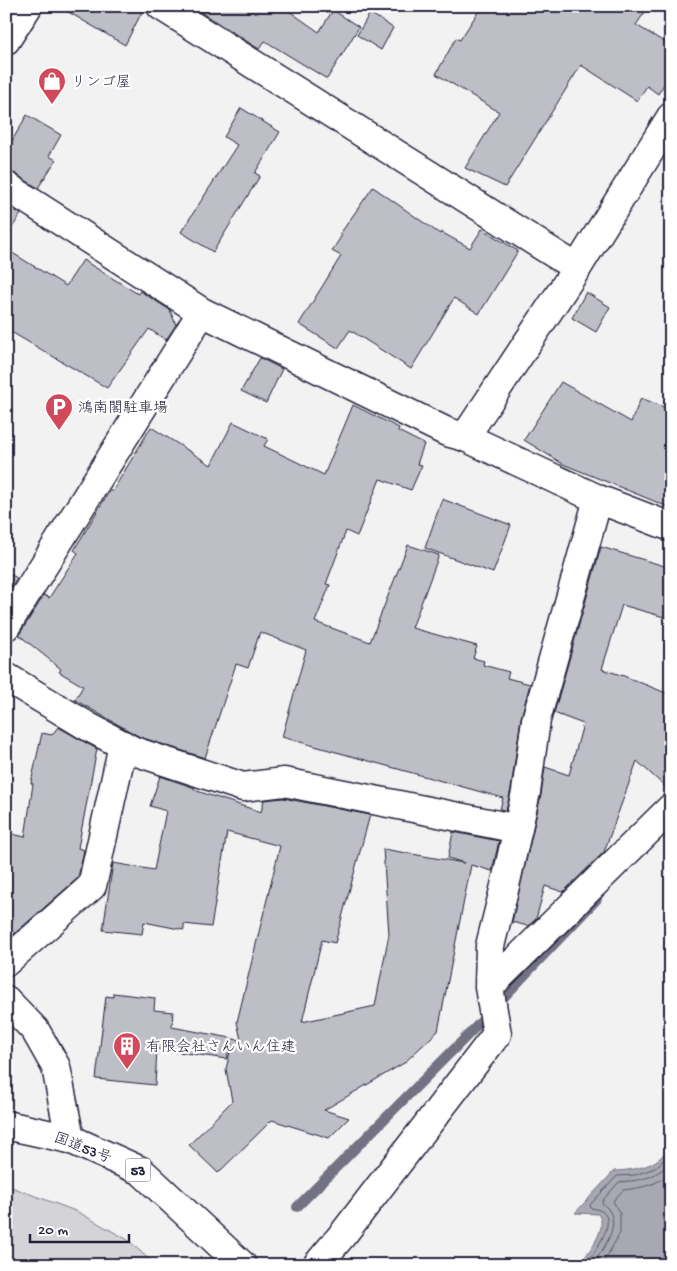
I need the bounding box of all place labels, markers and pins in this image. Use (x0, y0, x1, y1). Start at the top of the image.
shop icon: リンゴ屋 (37, 66, 67, 105)
place label: リンゴ屋 (71, 74, 131, 92)
parking icon: 鴻南閣駐車場 (44, 392, 74, 431)
place label: 鴻南閣駐車場 (78, 399, 168, 418)
building icon: 有限会社さんいん住建 (112, 1031, 142, 1070)
place label: 有限会社さんいん住建 (146, 1038, 296, 1057)

